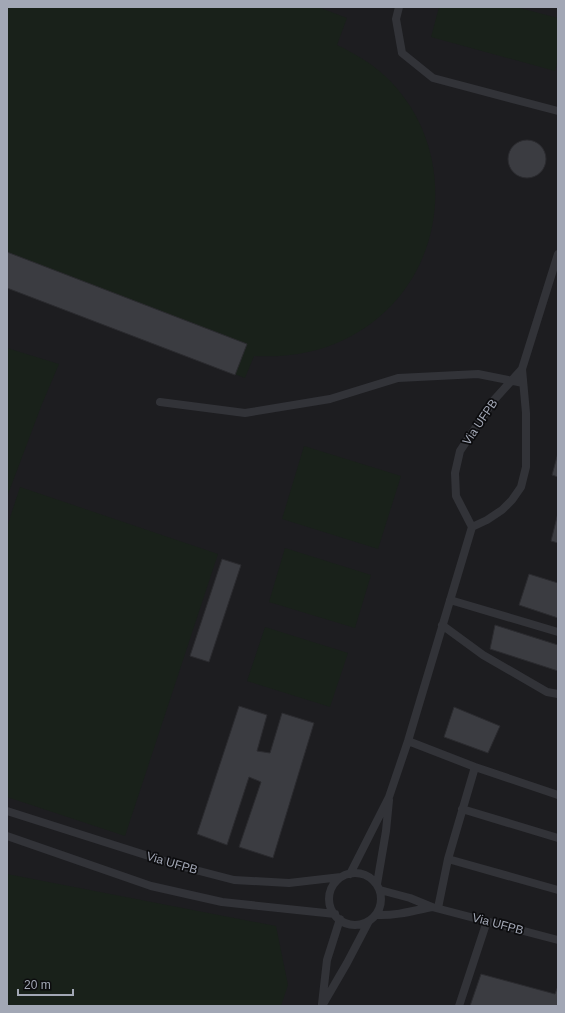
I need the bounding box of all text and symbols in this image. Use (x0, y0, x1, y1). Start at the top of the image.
street label: Via UFPB (460, 396, 500, 448)
street label: Via UFPB (145, 849, 199, 877)
street label: Via UFPB (471, 910, 525, 938)
scale bar (18, 971, 73, 997)
text: 20 m (24, 978, 51, 992)

